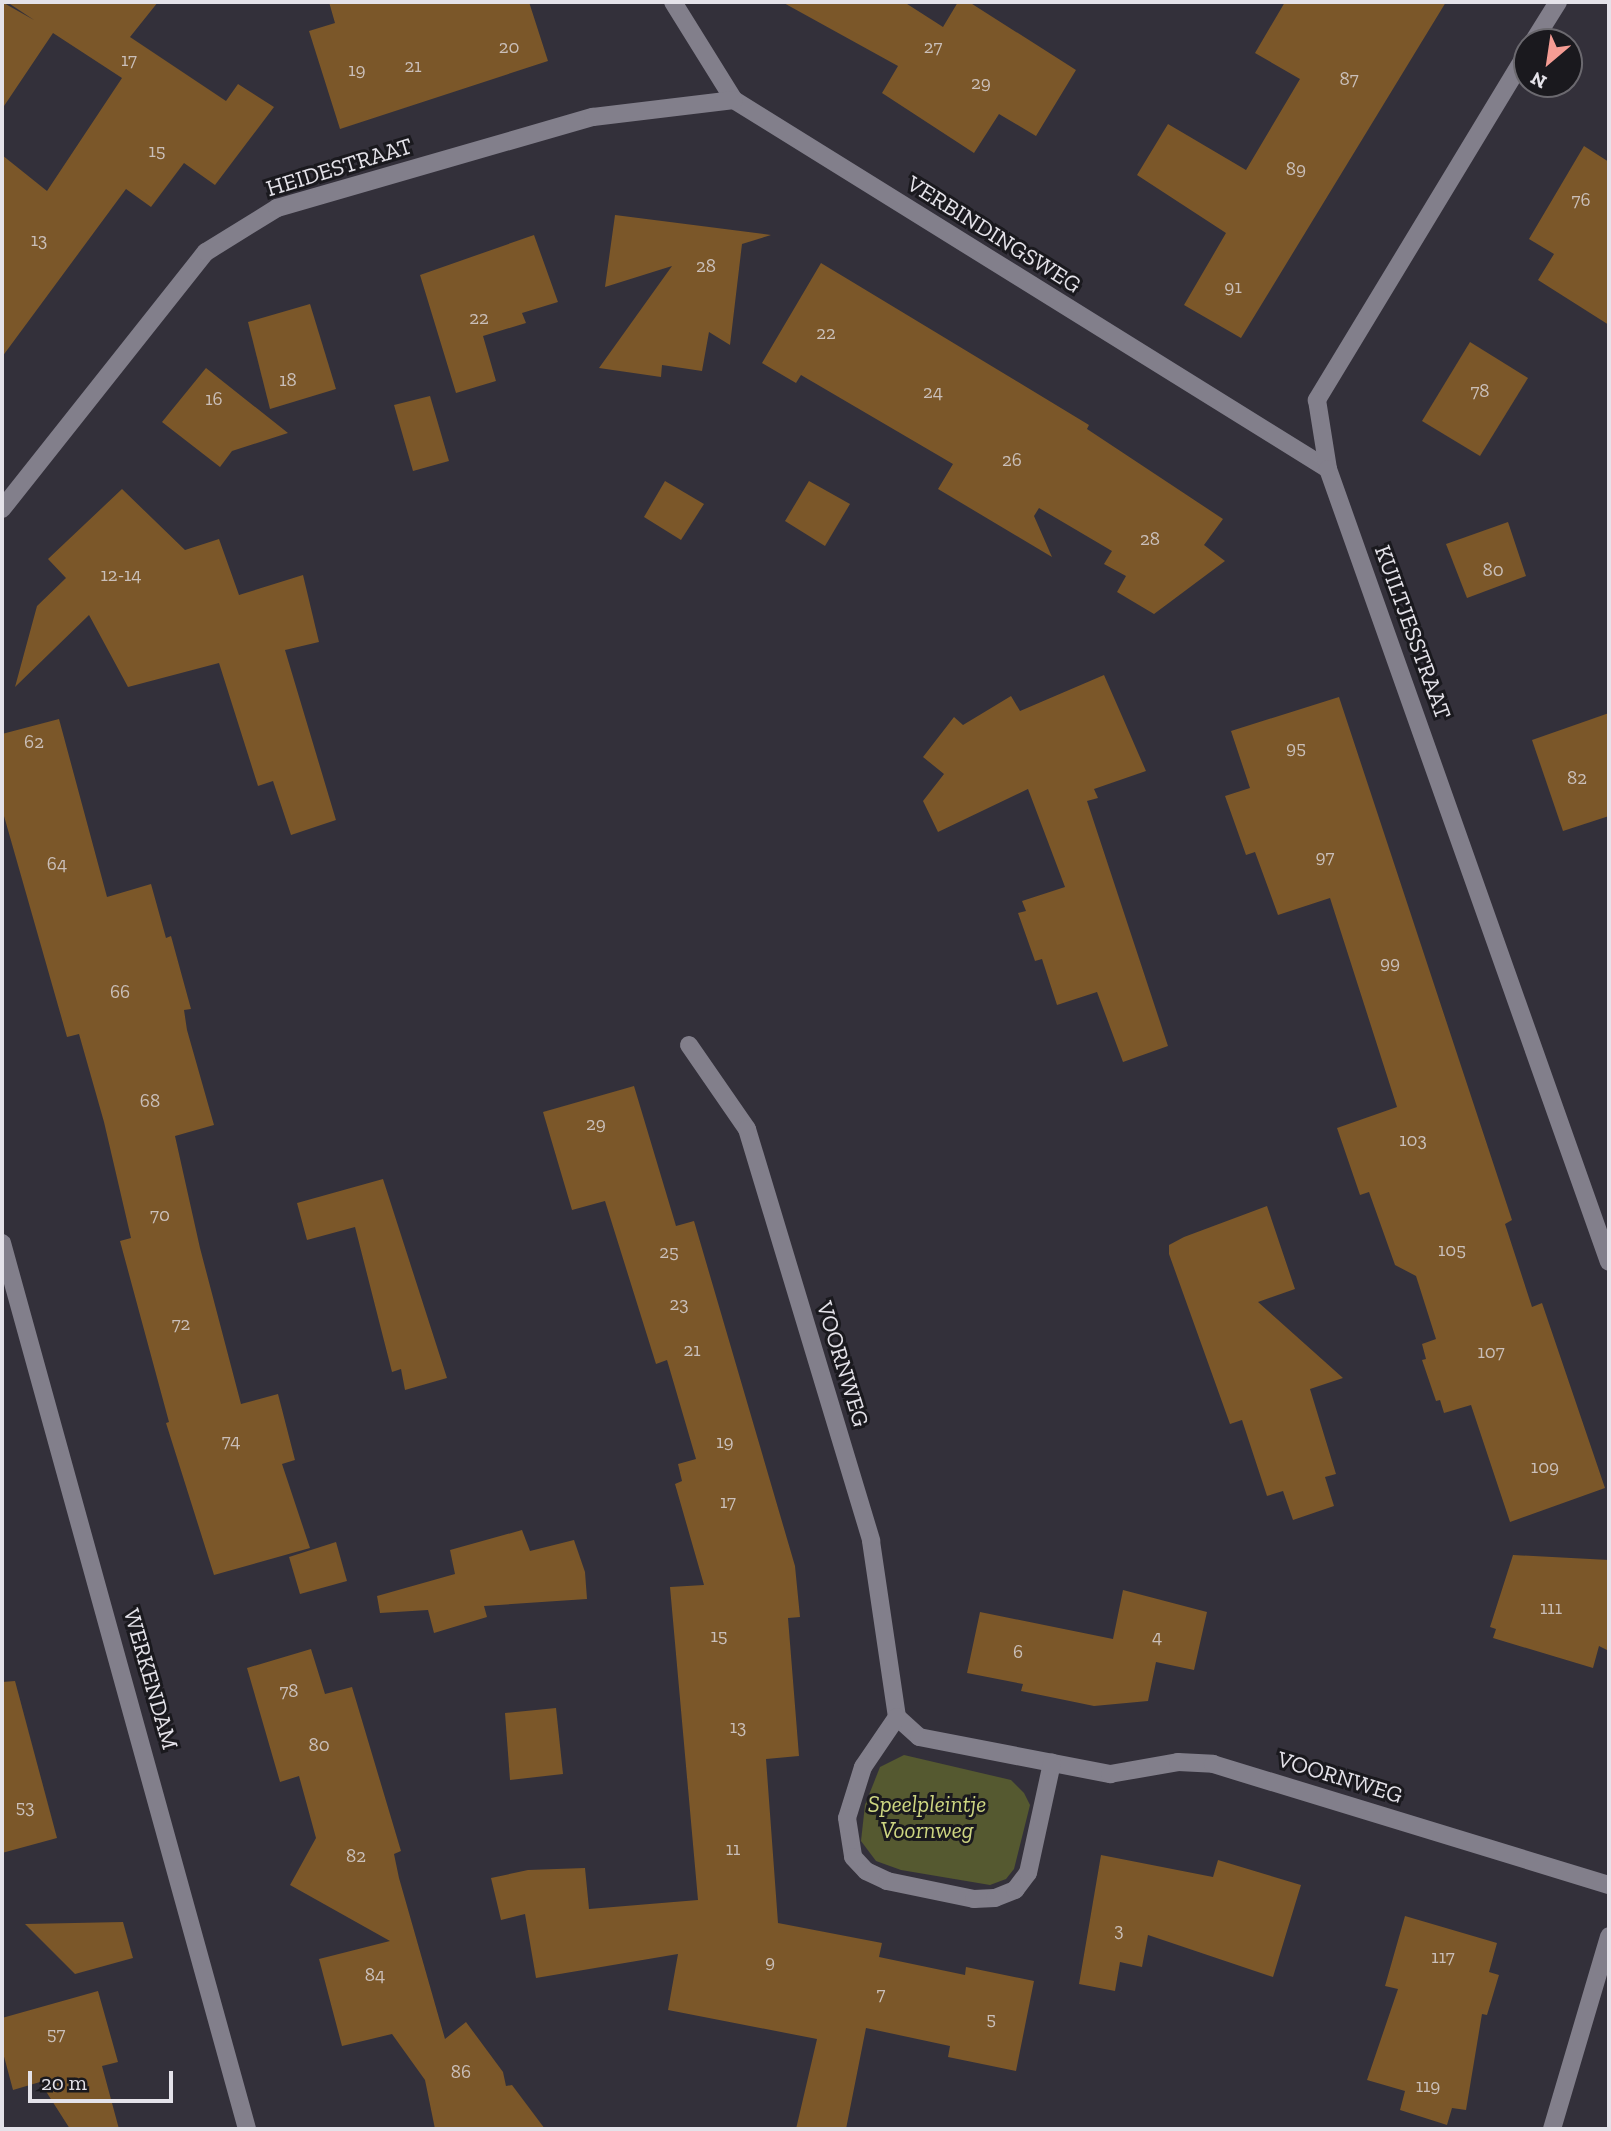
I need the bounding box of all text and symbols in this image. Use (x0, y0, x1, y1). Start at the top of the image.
north arrow (1513, 28, 1583, 98)
house number: 20 (499, 36, 519, 58)
house number: 27 (924, 36, 942, 58)
house number: 17 (121, 49, 137, 71)
house number: 21 (404, 55, 422, 77)
house number: 19 (348, 59, 366, 81)
text: N (1527, 66, 1550, 94)
house number: 87 (1339, 68, 1359, 90)
house number: 29 (971, 72, 991, 94)
street label: HEIDESTRAAT (263, 132, 415, 202)
house number: 15 (148, 140, 166, 162)
house number: 89 (1286, 158, 1306, 180)
street label: VERBINDINGSWEG (902, 169, 1086, 299)
house number: 76 (1571, 189, 1591, 211)
house number: 13 (31, 229, 47, 251)
house number: 28 (696, 255, 716, 277)
house number: 91 (1224, 276, 1242, 298)
house number: 22 (469, 307, 489, 329)
house number: 22 (816, 322, 836, 344)
house number: 18 (279, 369, 297, 391)
house number: 78 (1470, 380, 1490, 402)
house number: 24 (923, 381, 943, 403)
house number: 16 (205, 388, 223, 410)
house number: 26 (1002, 449, 1022, 471)
house number: 28 (1140, 528, 1160, 550)
street label: KUILTJESSTRAAT (1369, 541, 1457, 723)
house number: 80 (1482, 559, 1504, 581)
house number: 12-14 (101, 564, 141, 586)
house number: 62 (24, 731, 44, 753)
house number: 95 (1286, 737, 1306, 759)
house number: 82 (1567, 767, 1587, 789)
house number: 97 (1315, 846, 1335, 868)
house number: 64 (47, 853, 67, 875)
house number: 99 (1380, 952, 1400, 974)
house number: 66 (110, 981, 130, 1003)
house number: 68 (140, 1090, 160, 1112)
house number: 29 (586, 1113, 606, 1135)
house number: 103 (1399, 1129, 1427, 1151)
house number: 70 (150, 1204, 170, 1226)
house number: 105 (1438, 1239, 1466, 1261)
house number: 25 (659, 1241, 679, 1263)
house number: 23 (669, 1293, 689, 1315)
street label: VOORNWEG (811, 1298, 875, 1430)
house number: 72 (172, 1313, 190, 1335)
house number: 21 (683, 1339, 701, 1361)
house number: 107 (1477, 1341, 1505, 1363)
house number: 74 (222, 1430, 240, 1452)
house number: 19 (716, 1431, 734, 1453)
house number: 109 (1531, 1456, 1559, 1478)
house number: 17 (720, 1491, 736, 1513)
house number: 111 (1540, 1597, 1562, 1619)
street label: WERKENDAM (118, 1605, 184, 1753)
house number: 15 (710, 1625, 728, 1647)
house number: 4 (1152, 1626, 1162, 1648)
house number: 6 (1013, 1641, 1023, 1663)
house number: 78 (279, 1680, 299, 1702)
house number: 13 (730, 1716, 746, 1738)
house number: 80 (308, 1734, 330, 1756)
street label: VOORNWEG (1274, 1745, 1406, 1809)
park label: Speelpleintje Voornweg (868, 1790, 986, 1844)
house number: 53 (15, 1796, 35, 1818)
house number: 11 (726, 1838, 740, 1860)
house number: 82 (346, 1845, 366, 1867)
house number: 3 (1114, 1919, 1124, 1941)
house number: 117 (1431, 1946, 1455, 1968)
house number: 9 (765, 1951, 775, 1973)
house number: 84 (365, 1964, 385, 1986)
house number: 7 (877, 1983, 885, 2005)
house number: 5 (986, 2008, 996, 2030)
house number: 57 (47, 2023, 65, 2045)
scale bar (32, 2058, 177, 2102)
house number: 86 (451, 2061, 471, 2083)
text: 20 m (41, 2070, 87, 2095)
house number: 119 (1416, 2075, 1440, 2097)

